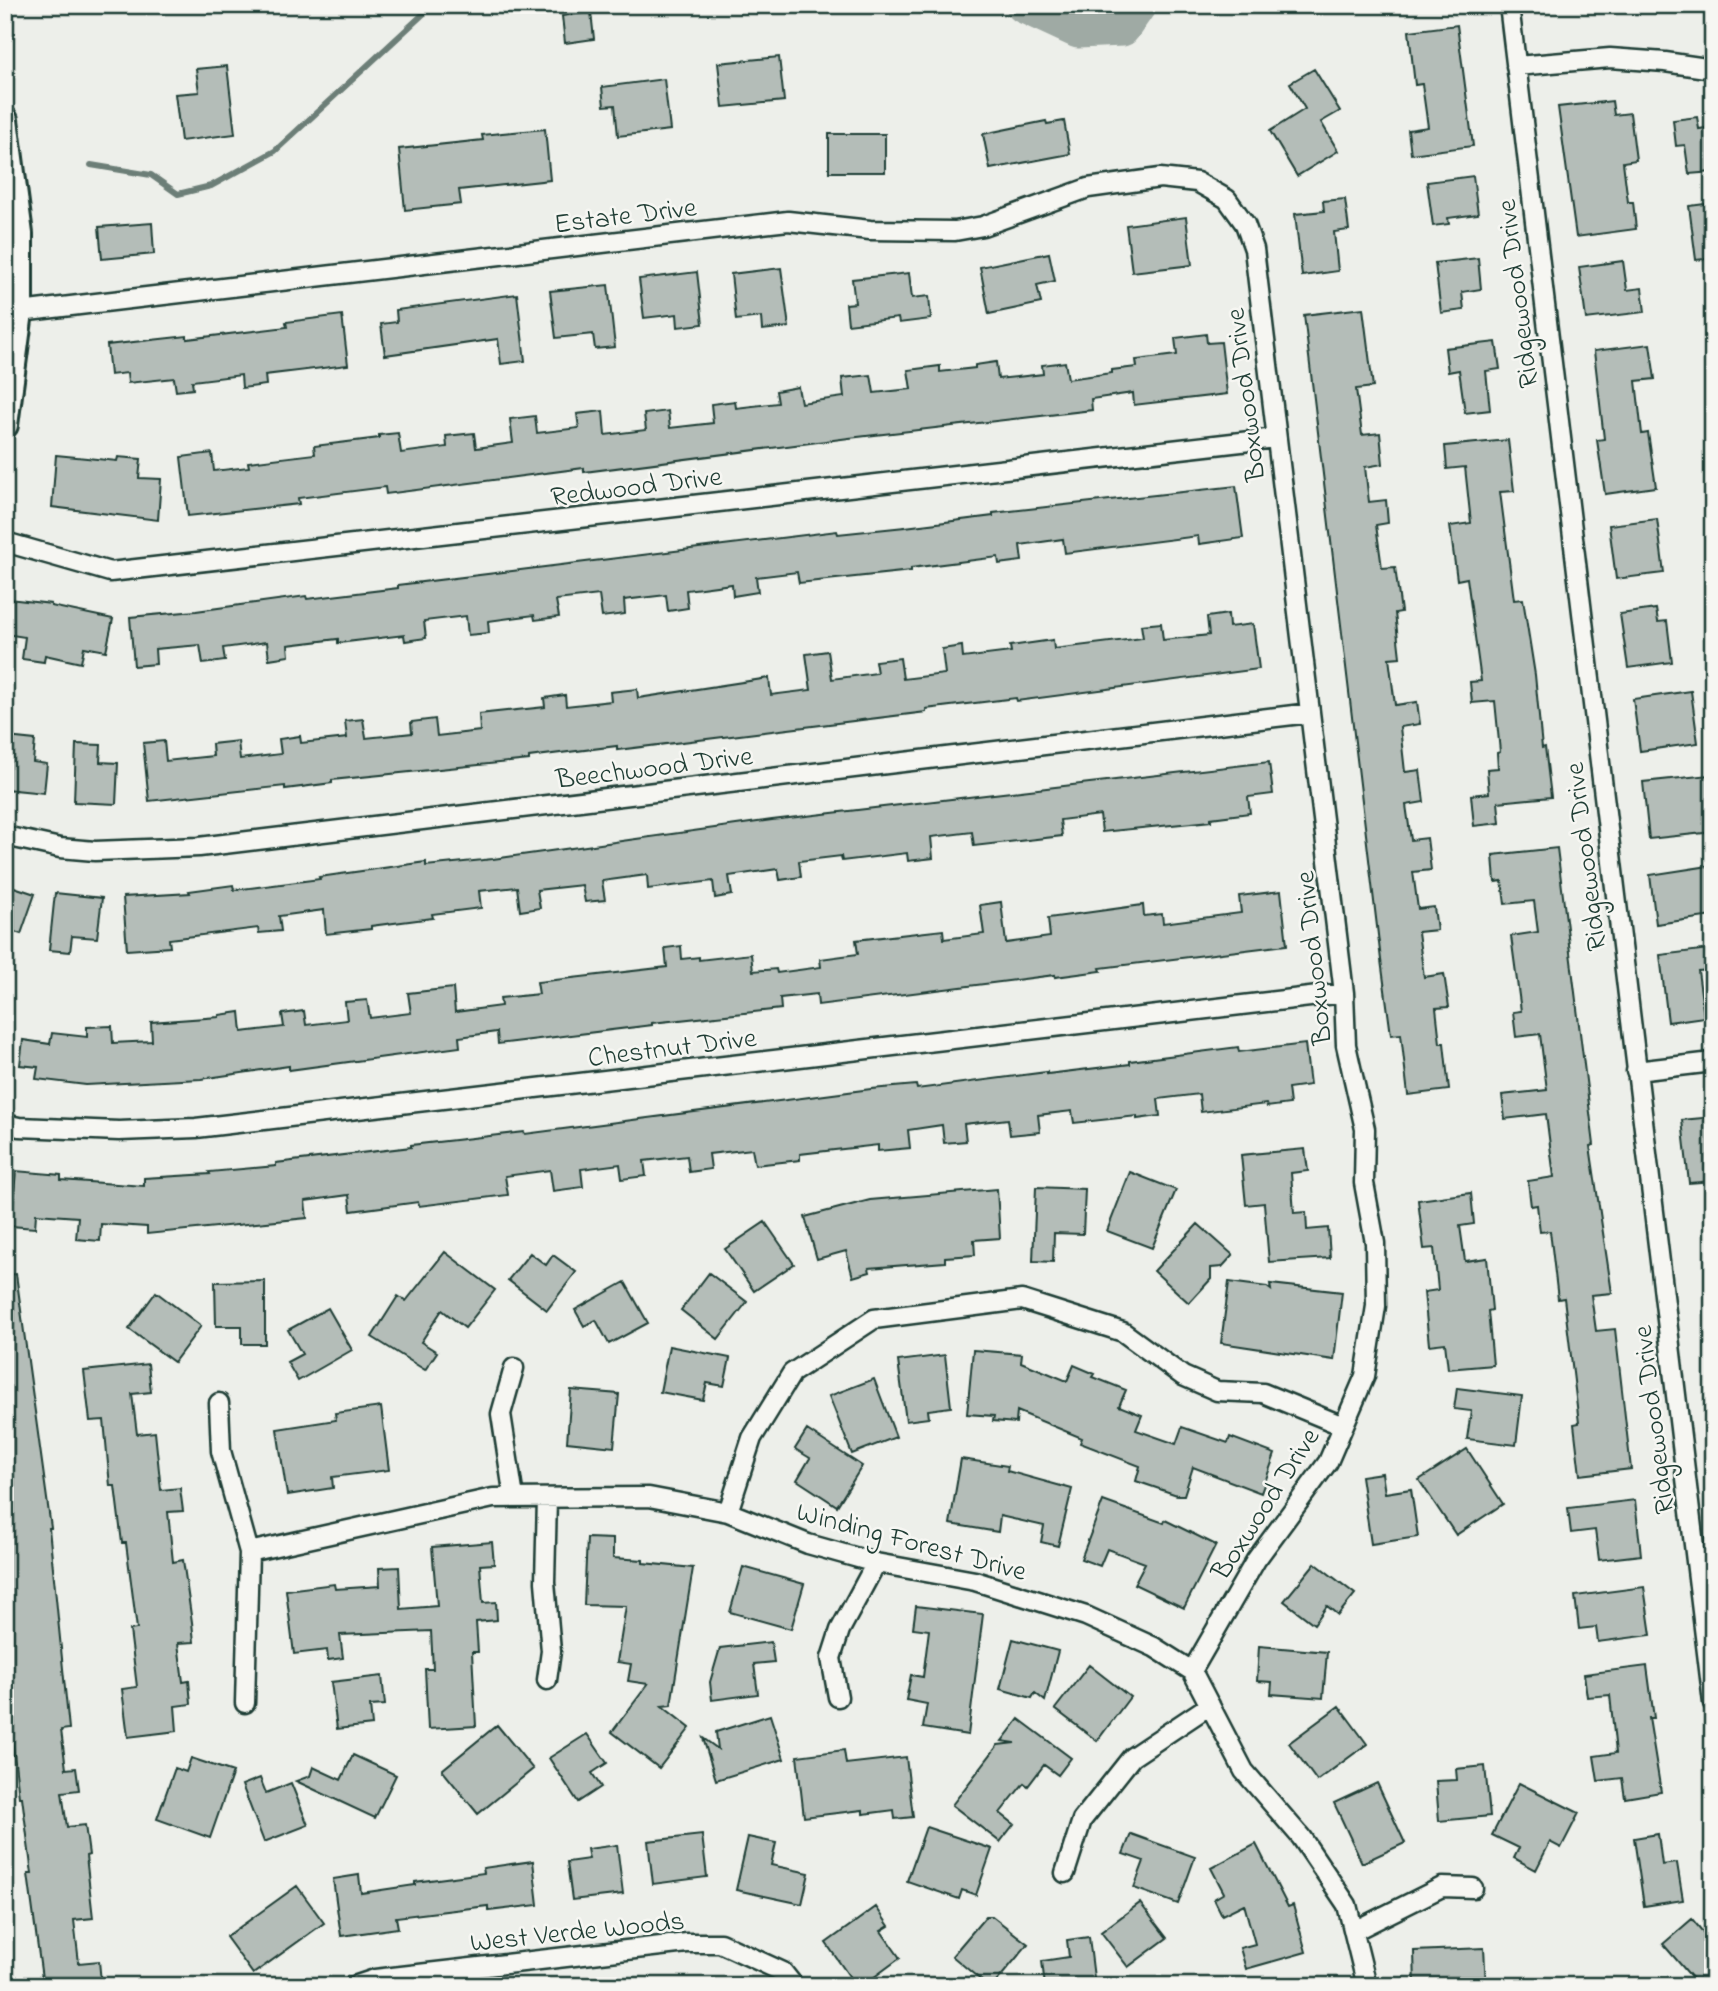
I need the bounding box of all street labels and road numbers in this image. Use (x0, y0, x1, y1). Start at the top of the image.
street label: Estate Drive (552, 188, 699, 247)
street label: Ridgewood Drive (1488, 196, 1551, 390)
street label: Boxwood Drive (1216, 305, 1279, 485)
street label: Redwood Drive (548, 458, 725, 519)
street label: Beechwood Drive (553, 737, 756, 802)
street label: Ridgewood Drive (1556, 759, 1619, 953)
street label: Boxwood Drive (1286, 868, 1345, 1047)
street label: Chestnut Drive (586, 1019, 759, 1080)
street label: Ridgewood Drive (1624, 1322, 1687, 1516)
street label: Boxwood Drive (1202, 1420, 1332, 1590)
street label: Winding Forest Drive (791, 1493, 1031, 1594)
street label: West Verde Woods (468, 1902, 687, 1965)

